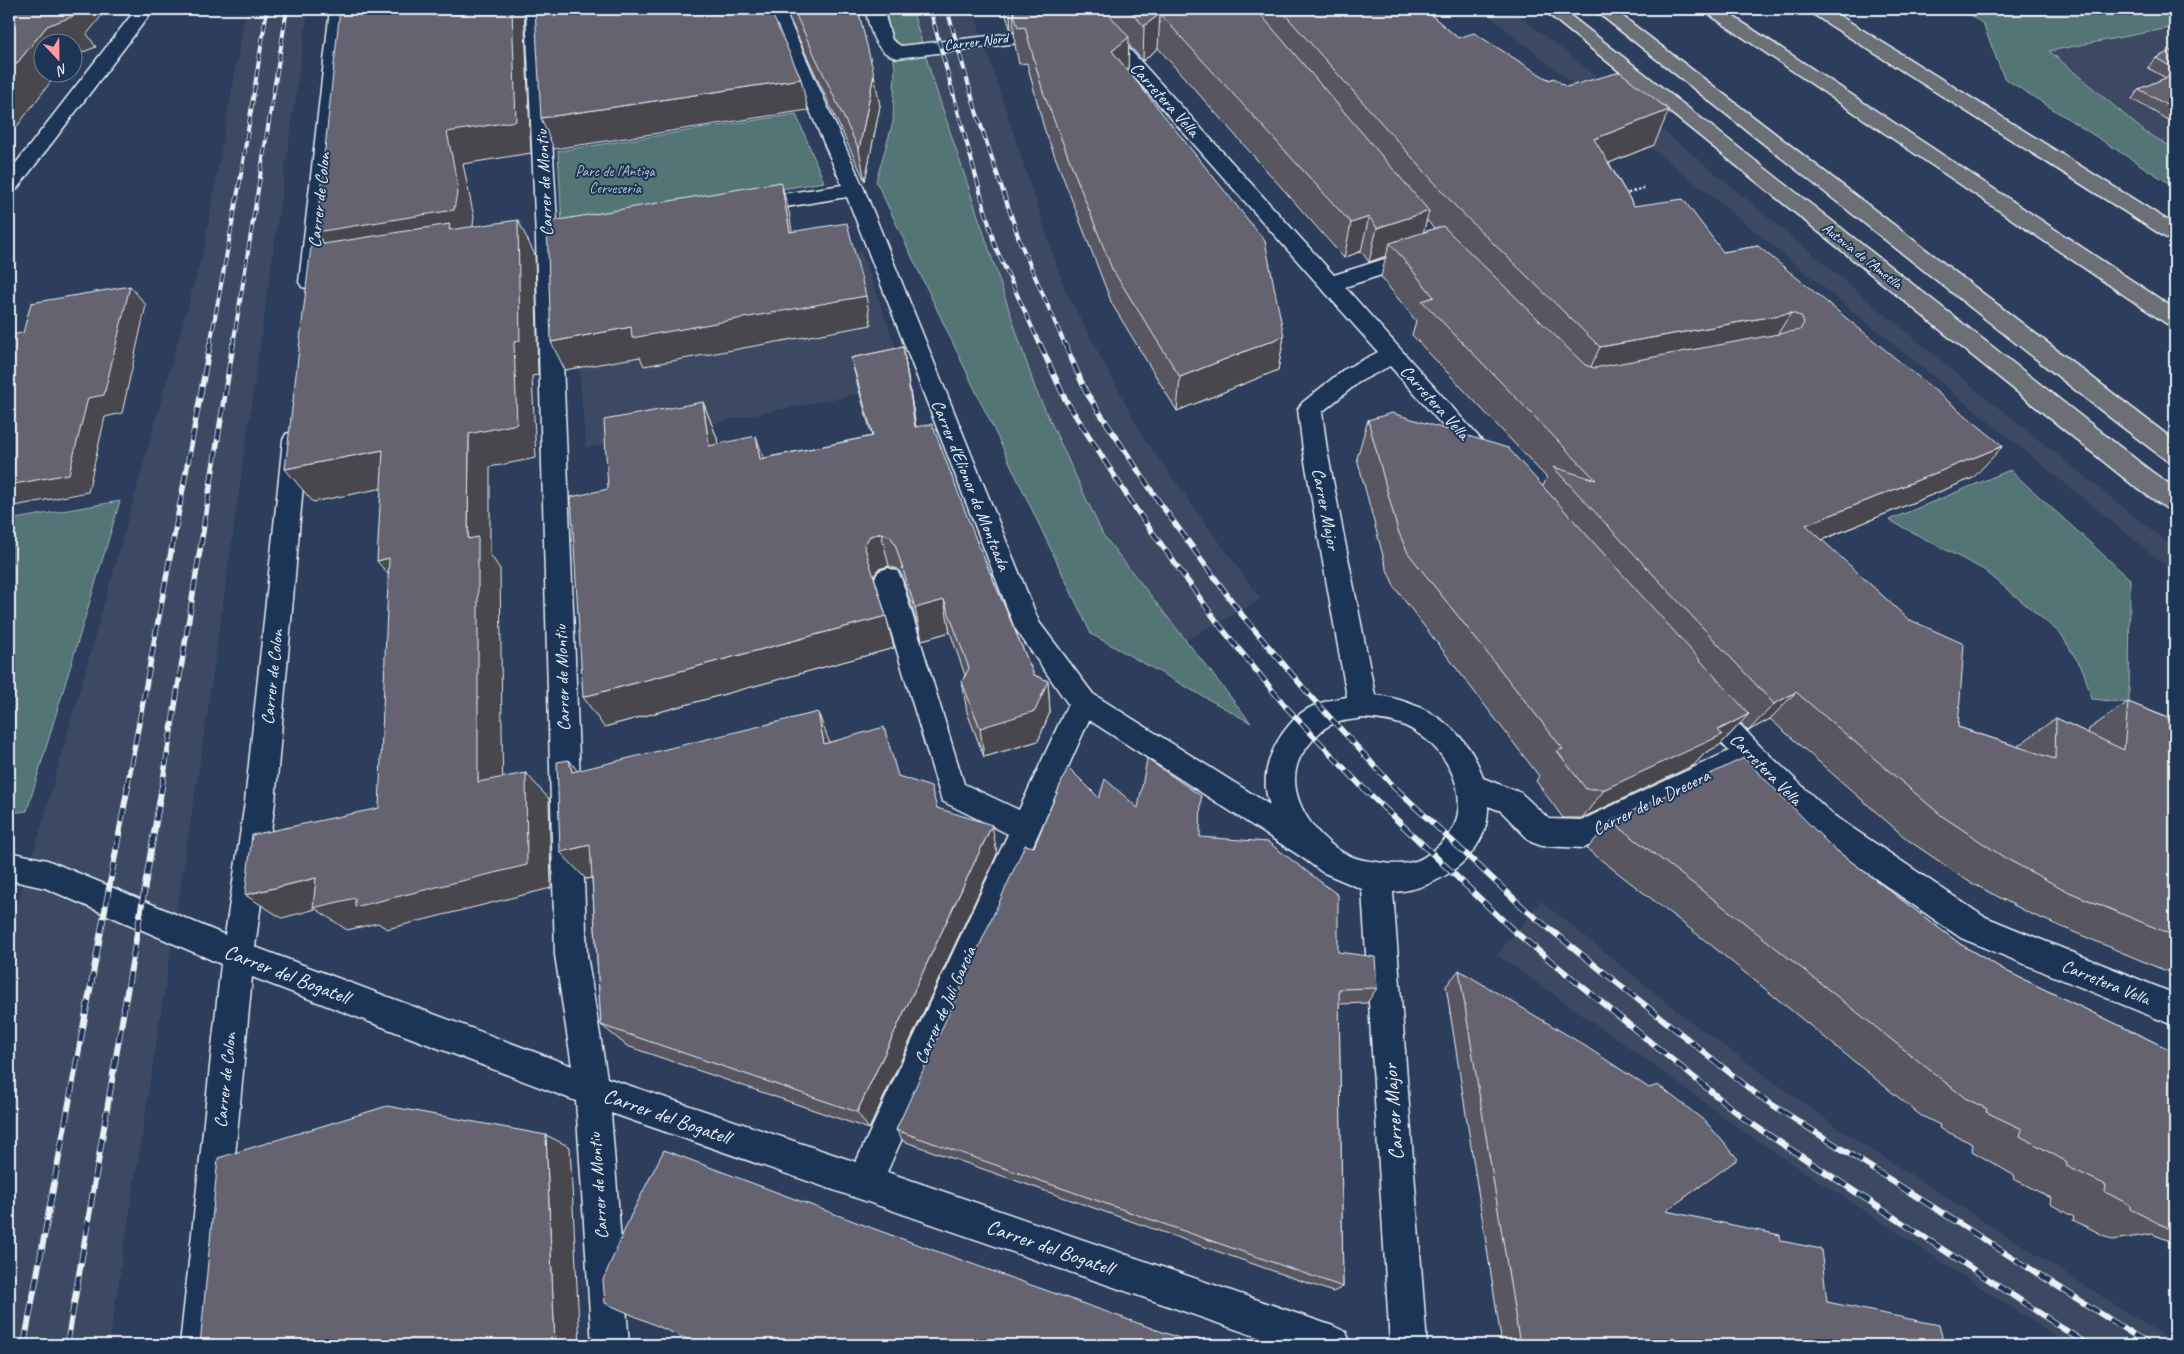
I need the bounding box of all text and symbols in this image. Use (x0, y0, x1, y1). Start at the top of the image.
street label: Carrer Nord (943, 28, 1011, 55)
north arrow (32, 32, 82, 82)
street label: Carretera Vella (1126, 57, 1205, 142)
text: N (53, 60, 70, 80)
street label: Carrer de Montiu (530, 128, 558, 237)
street label: Carrer de Colon (303, 150, 335, 249)
park label: Parc de l'Antiga Cerveseria (575, 162, 656, 198)
street label: Autovia de l'Ametlla (1818, 219, 1907, 294)
street label: Carretera Vella (1396, 360, 1475, 445)
street label: Carrer d'Elionor de Montcada (927, 396, 1016, 575)
street label: Carrer Major (1307, 466, 1345, 553)
street label: Carrer de Montiu (549, 623, 575, 732)
street label: Carrer de Colon (256, 627, 288, 726)
street label: Carretera Vella (1725, 728, 1808, 811)
street label: Carrer de la Drecera (1589, 764, 1714, 840)
street label: Carrer del Bogatell (221, 938, 357, 1011)
street label: Carrer de Juli García (909, 942, 981, 1067)
street label: Carretera Vella (2059, 954, 2155, 1010)
street label: Carrer de Colon (209, 1030, 241, 1129)
street label: Carrer Major (1377, 1061, 1409, 1161)
street label: Carrer del Bogatell (600, 1082, 737, 1151)
street label: Carrer de Montiu (583, 1131, 613, 1240)
street label: Carrer del Bogatell (983, 1213, 1120, 1282)

